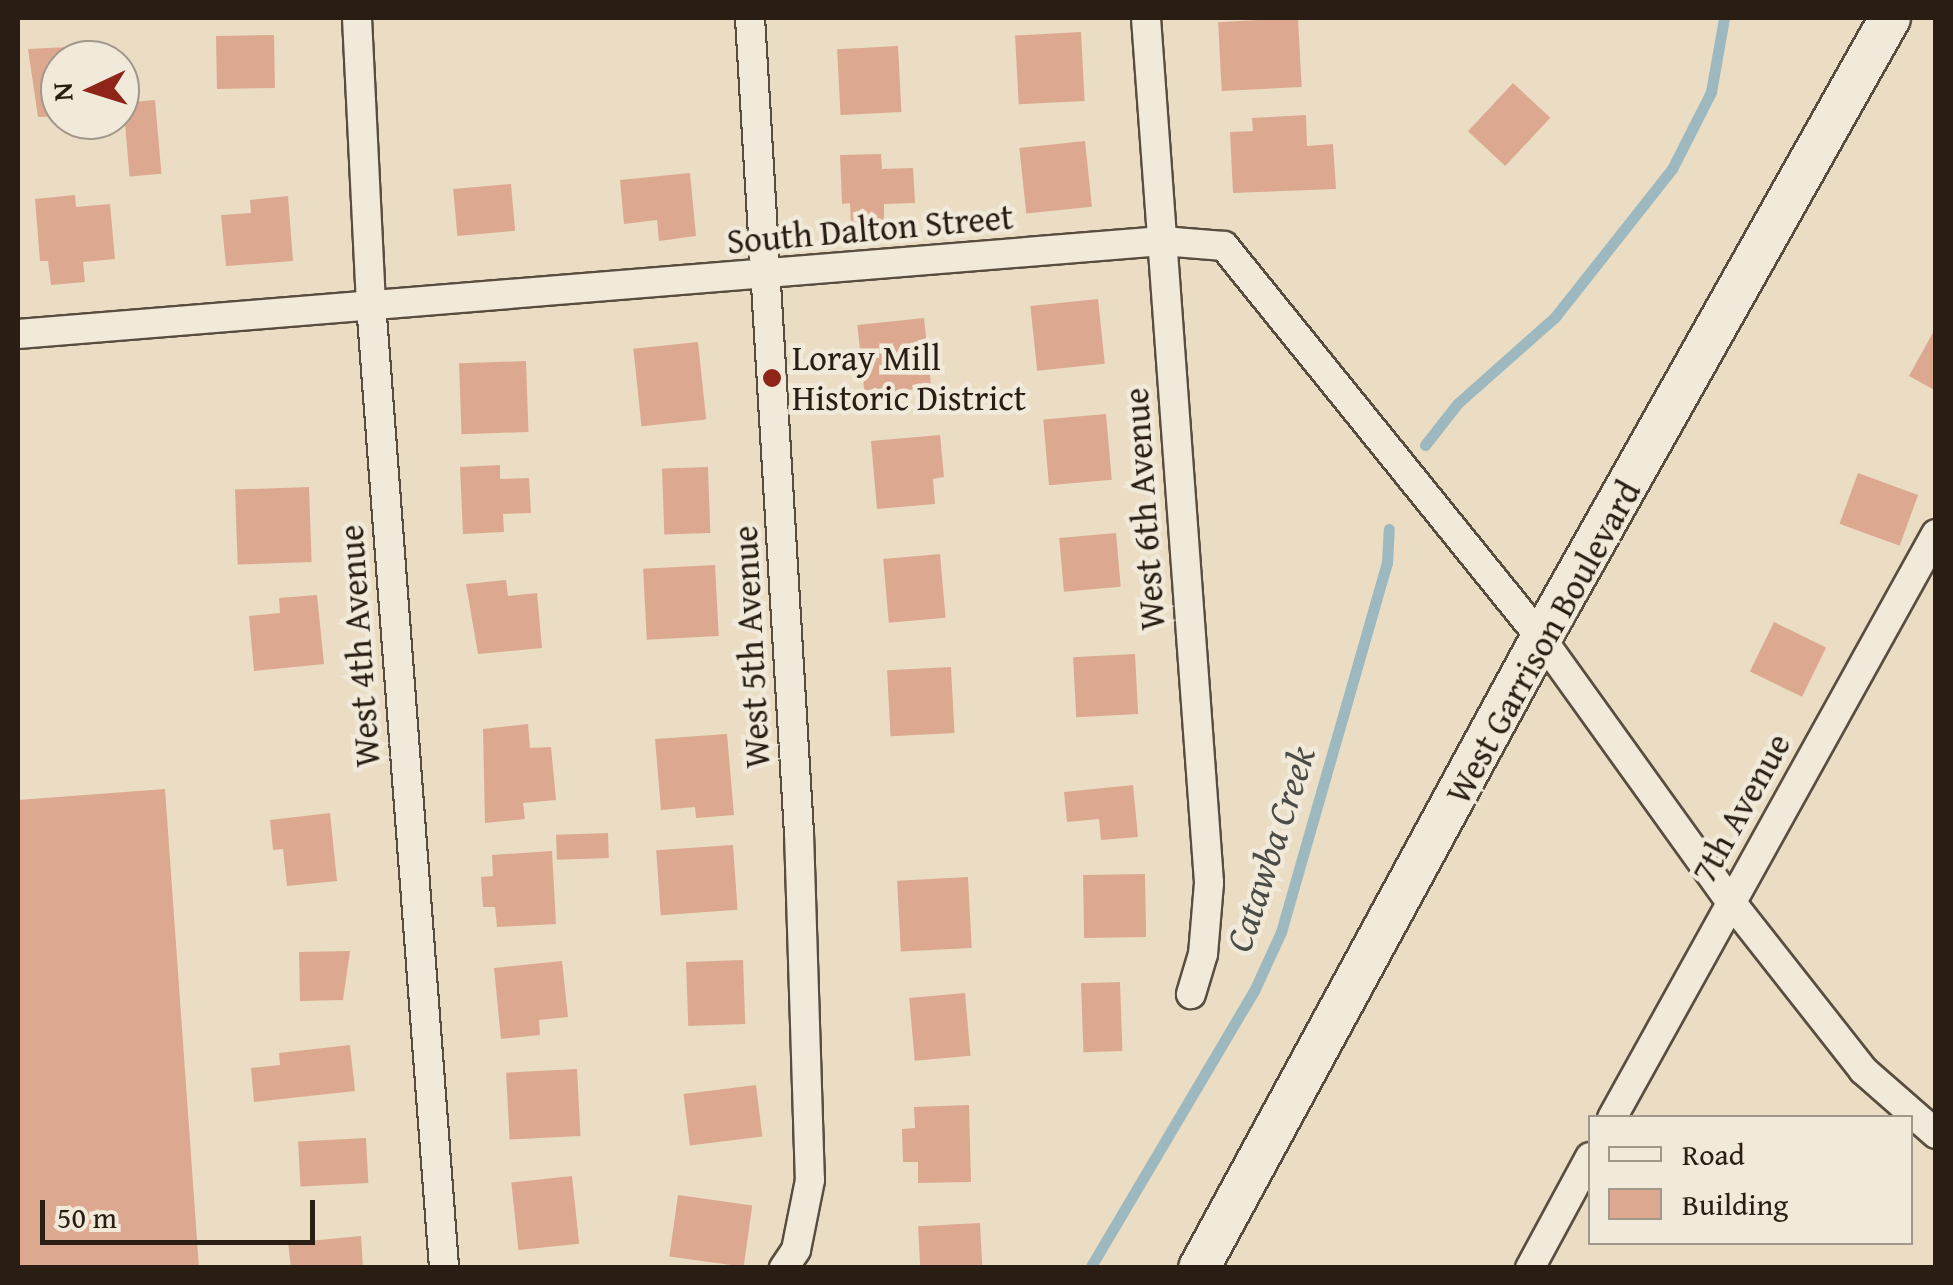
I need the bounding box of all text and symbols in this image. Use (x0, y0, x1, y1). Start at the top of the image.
north arrow (40, 40, 140, 140)
text: N (40, 81, 83, 103)
street label: South Dalton Street (725, 196, 1015, 262)
place label: Loray Mill Historic District (792, 337, 1026, 419)
marker: Loray Mill Historic District (761, 367, 783, 389)
street label: West 6th Avenue (1115, 386, 1173, 632)
street label: West Garrison Boulevard (1437, 473, 1649, 811)
street label: West 4th Avenue (330, 523, 388, 769)
street label: West 5th Avenue (724, 525, 778, 769)
street label: 7th Avenue (1683, 726, 1799, 890)
water label: Catawba Creek (1215, 741, 1325, 957)
legend (1588, 1115, 1913, 1245)
text: Road (1682, 1132, 1745, 1176)
scale bar (45, 1180, 320, 1242)
text: Building (1682, 1182, 1788, 1226)
text: 50 m (57, 1195, 117, 1239)

